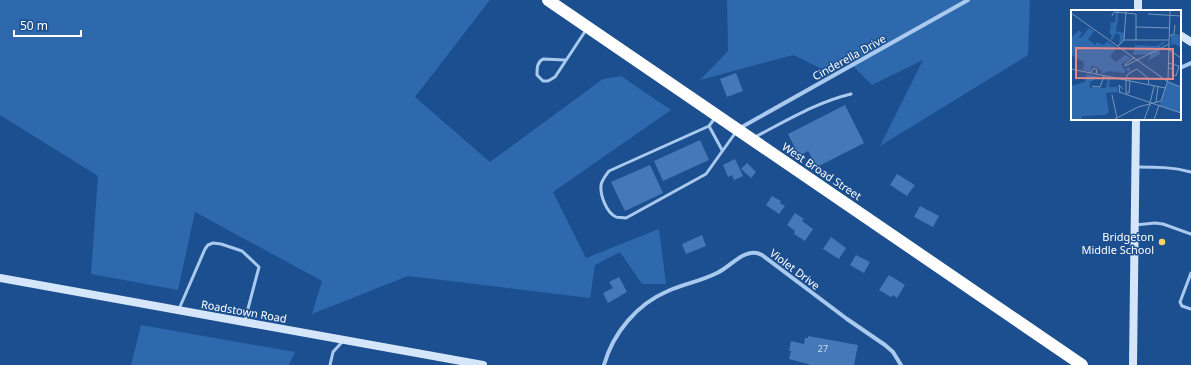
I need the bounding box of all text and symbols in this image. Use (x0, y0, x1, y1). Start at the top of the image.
inset map (1071, 10, 1181, 120)
scale bar (14, 12, 81, 38)
text: 50 m (20, 17, 48, 34)
street label: Cinderella Drive (810, 31, 888, 83)
street label: West Broad Street (779, 139, 865, 203)
place label: Bridgeton Middle School (1081, 229, 1154, 257)
marker: Bridgeton Middle School (1157, 237, 1167, 247)
street label: Violet Drive (767, 245, 823, 293)
street label: Roadstown Road (200, 296, 288, 326)
house number: 27 (818, 342, 828, 355)

